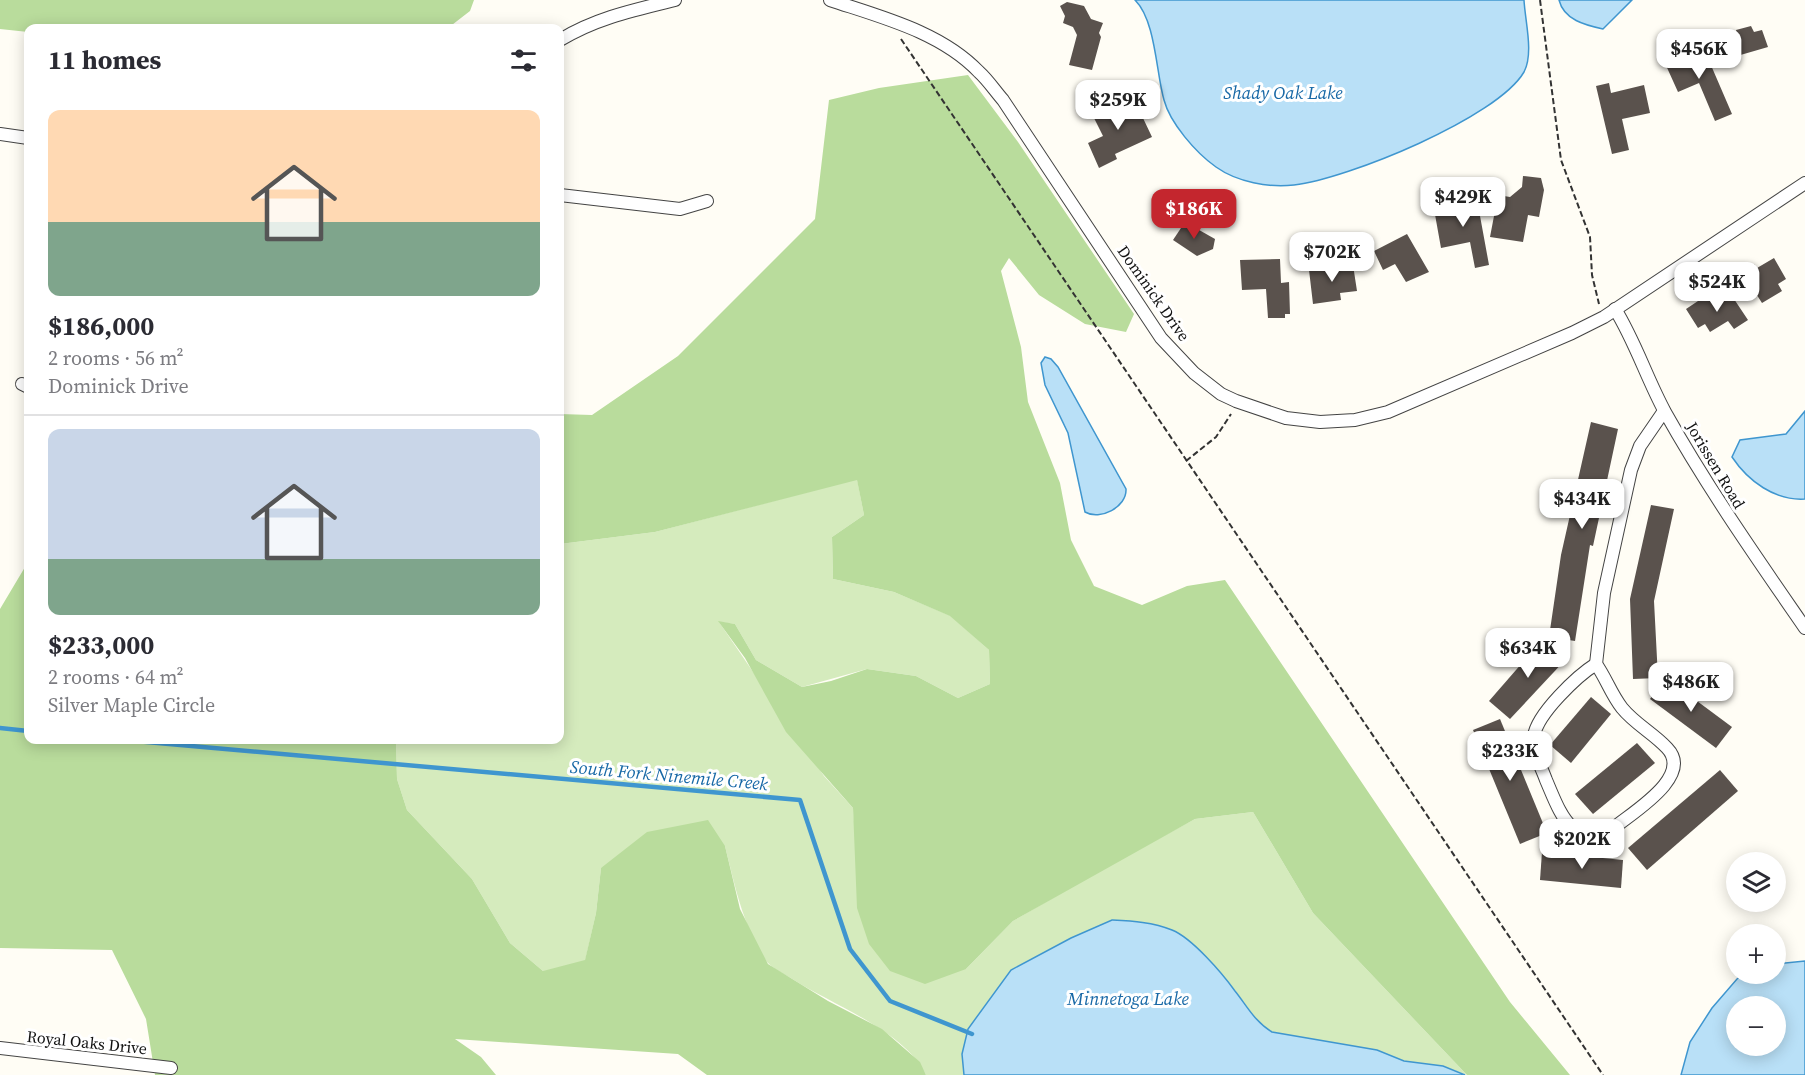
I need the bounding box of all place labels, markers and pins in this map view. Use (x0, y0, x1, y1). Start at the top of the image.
pin: $456K (1657, 29, 1741, 80)
pin: $259K (1076, 80, 1160, 131)
pin: $429K (1421, 177, 1505, 228)
pin: $186K (1152, 189, 1236, 240)
pin: $702K (1290, 232, 1374, 283)
pin: $524K (1675, 262, 1759, 313)
pin: $434K (1540, 479, 1624, 530)
pin: $634K (1486, 628, 1570, 679)
pin: $486K (1649, 662, 1733, 713)
pin: $233K (1468, 731, 1552, 782)
pin: $202K (1540, 819, 1624, 870)

